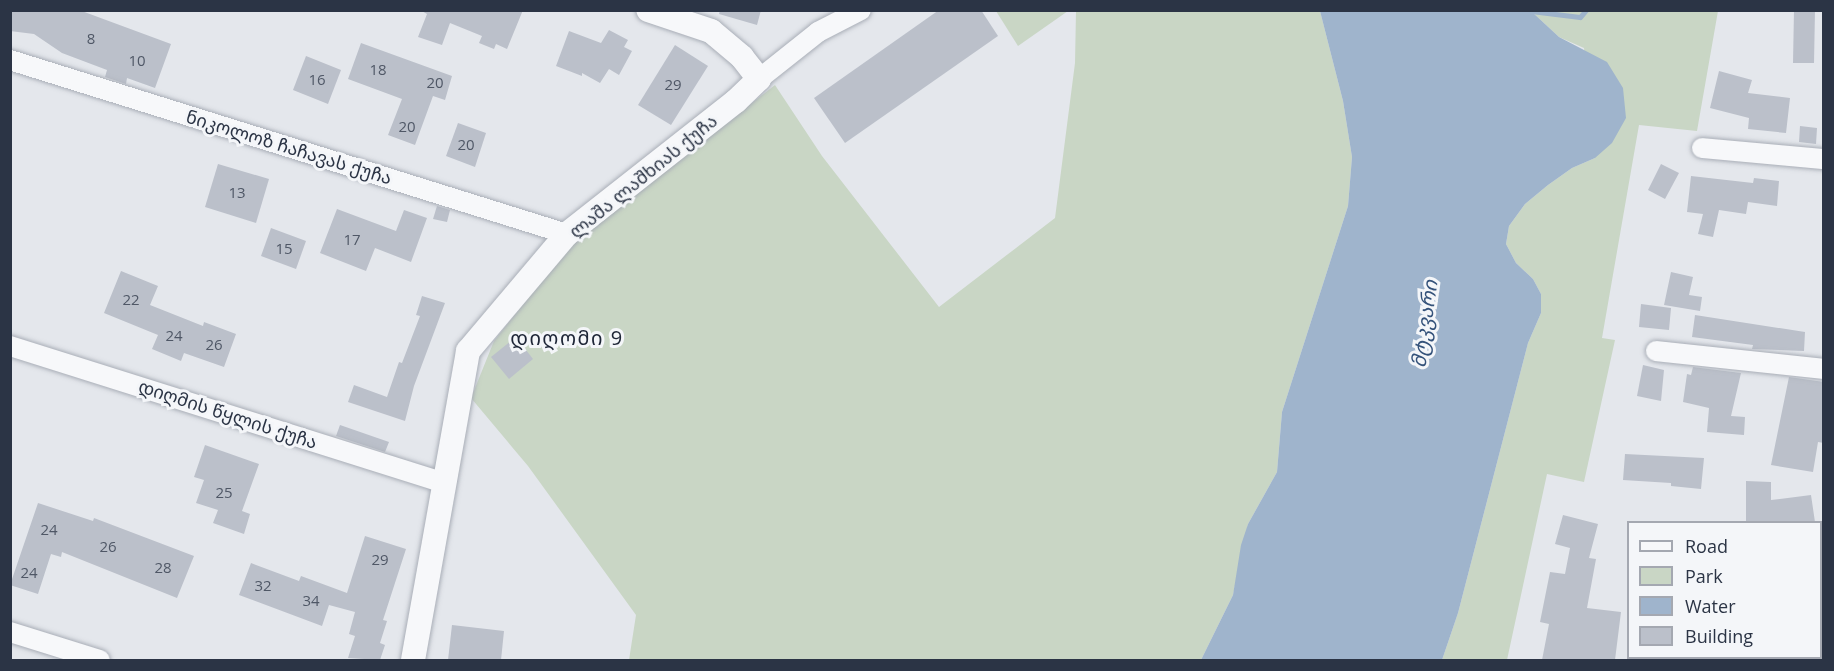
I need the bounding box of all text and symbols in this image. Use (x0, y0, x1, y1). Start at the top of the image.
house number: 8 (87, 30, 95, 48)
house number: 10 (128, 52, 146, 70)
house number: 18 (369, 61, 387, 79)
house number: 16 (308, 71, 326, 89)
house number: 20 (426, 74, 444, 92)
house number: 29 (664, 76, 682, 94)
street label: ნიკოლოზ ჩაჩავას ქუჩა (184, 105, 394, 189)
street label: ლაშა ლაშხიას ქუჩა (565, 110, 721, 242)
house number: 20 (398, 118, 416, 136)
house number: 20 (457, 136, 475, 154)
house number: 13 (228, 184, 246, 202)
house number: 17 (343, 231, 361, 249)
house number: 15 (275, 240, 293, 258)
water label: მტკვარი (1406, 279, 1442, 369)
house number: 22 (122, 291, 140, 309)
district label: დიღომი 9 (510, 325, 624, 349)
house number: 24 (165, 327, 183, 345)
house number: 26 (205, 336, 223, 354)
street label: დიღმის წყლის ქუჩა (136, 375, 320, 453)
house number: 25 (215, 484, 233, 502)
house number: 24 (40, 521, 58, 539)
legend (1627, 521, 1822, 659)
text: Road (1685, 534, 1728, 558)
house number: 26 (99, 538, 117, 556)
house number: 29 (371, 551, 389, 569)
house number: 28 (154, 559, 172, 577)
house number: 24 (20, 564, 38, 582)
text: Park (1685, 564, 1723, 588)
house number: 32 (254, 577, 272, 595)
house number: 34 (302, 592, 320, 610)
text: Water (1685, 594, 1736, 618)
text: Building (1685, 624, 1753, 648)

